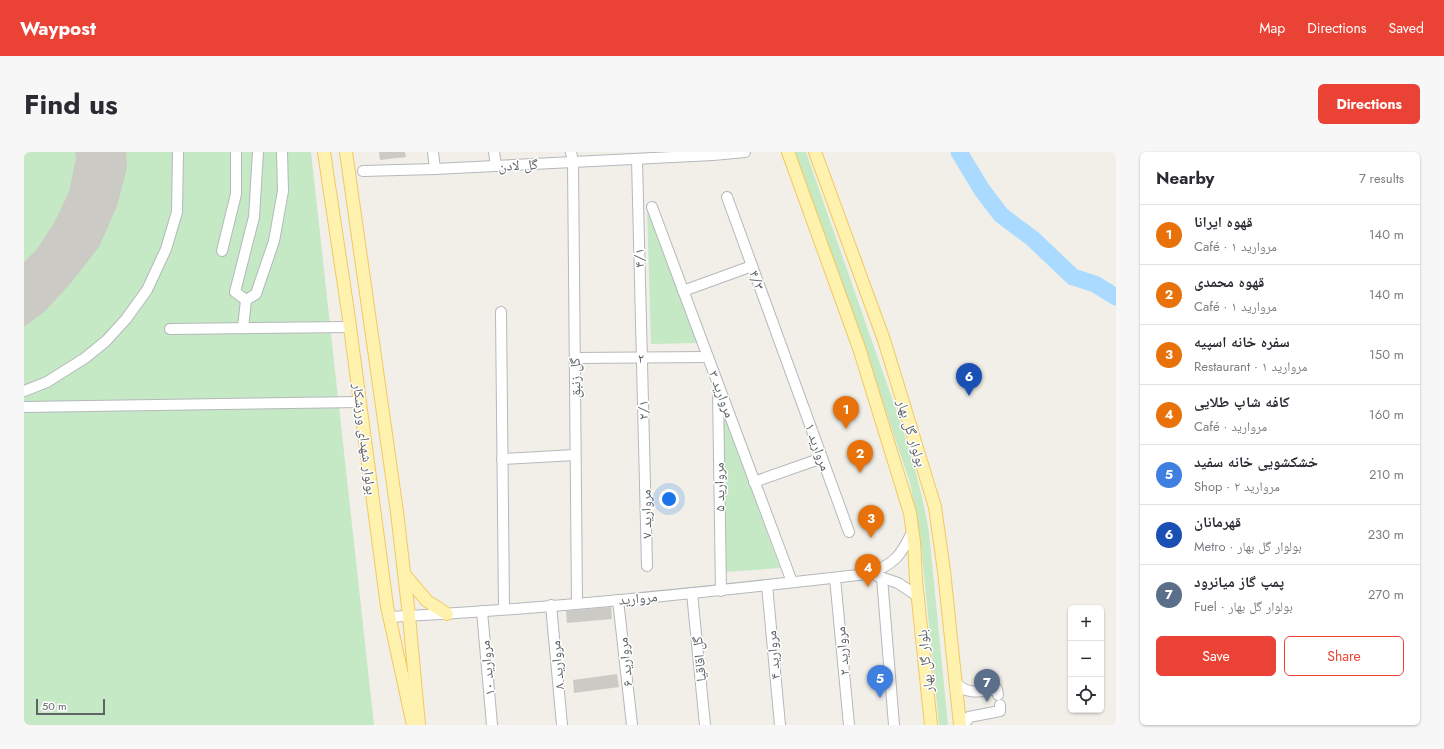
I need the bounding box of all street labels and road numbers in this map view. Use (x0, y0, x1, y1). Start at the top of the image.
street label: گل لادن (498, 154, 538, 176)
street label: ۴/۱ (629, 248, 649, 268)
street label: ۴/۳ (744, 267, 770, 293)
street label: ۲ (638, 348, 644, 368)
street label: گل زنبق (565, 357, 585, 398)
street label: مروارید ۳ (704, 367, 740, 421)
street label: بولوار شهدای ورزشکار (348, 381, 382, 496)
street label: بولوار گل بهار (892, 396, 932, 469)
street label: ۲/۱ (633, 400, 653, 420)
street label: مروارید ۱ (800, 420, 836, 474)
street label: مروارید ۵ (709, 462, 729, 512)
street label: مروارید ۷ (636, 489, 656, 539)
street label: مروارید (618, 586, 658, 610)
street label: مروارید ۲ (830, 626, 854, 676)
street label: بلوار گل بهار (912, 628, 938, 694)
street label: مروارید ۴ (761, 630, 785, 680)
street label: گل اقاقیا (687, 635, 711, 683)
street label: مروارید ۶ (612, 636, 638, 688)
street label: مروارید ۱۰ (475, 639, 499, 697)
street label: مروارید ۸ (545, 640, 569, 690)

